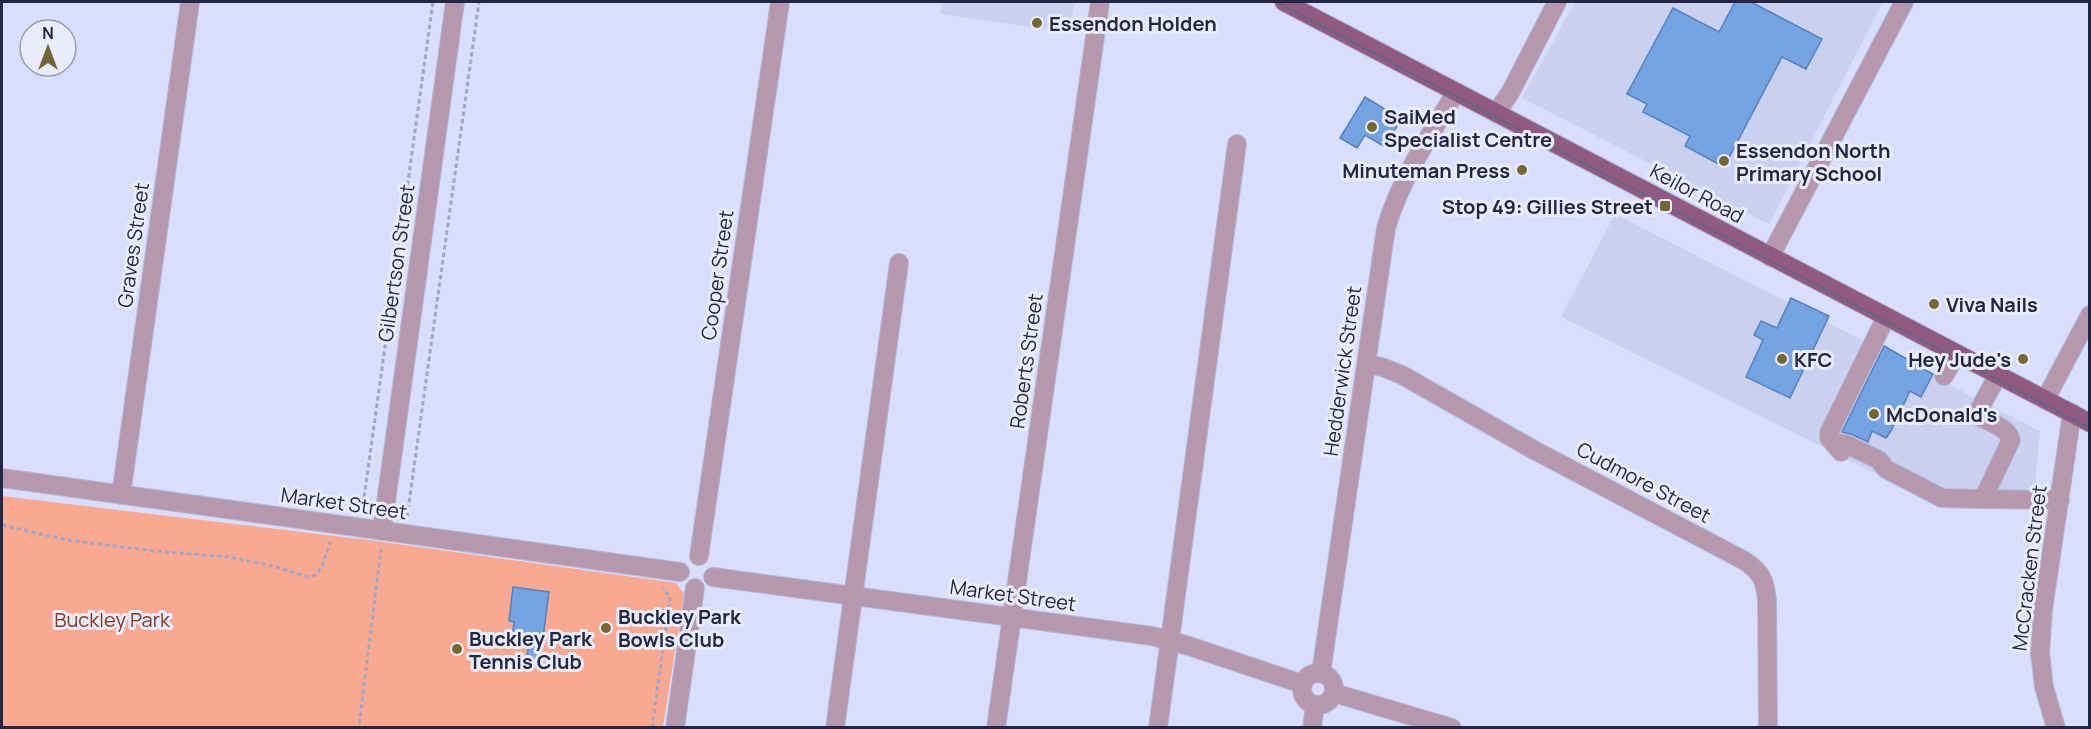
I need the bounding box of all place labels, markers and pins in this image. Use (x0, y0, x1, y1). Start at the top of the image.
place label: Essendon Holden (1049, 10, 1217, 37)
marker: Essendon Holden (1030, 16, 1044, 30)
place label: SaiMed Specialist Centre (1384, 103, 1552, 153)
marker: SaiMed Specialist Centre (1365, 120, 1379, 134)
place label: Essendon North Primary School (1736, 137, 1891, 187)
marker: Essendon North Primary School (1717, 154, 1731, 168)
place label: Minuteman Press (1342, 157, 1510, 184)
marker: Minuteman Press (1515, 163, 1529, 177)
place label: Stop 49: Gillies Street (1442, 193, 1653, 220)
marker: Stop 49: Gillies Street (1658, 199, 1672, 213)
place label: Viva Nails (1946, 291, 2038, 318)
marker: Viva Nails (1927, 297, 1941, 311)
place label: KFC (1794, 346, 1832, 373)
place label: Hey Jude's (1908, 346, 2011, 373)
marker: KFC (1775, 352, 1789, 366)
marker: Hey Jude's (2016, 352, 2030, 366)
place label: McDonald's (1886, 401, 1998, 428)
marker: McDonald's (1867, 407, 1881, 421)
place label: Buckley Park Bowls Club (618, 603, 742, 653)
marker: Buckley Park Bowls Club (599, 621, 613, 635)
place label: Buckley Park Tennis Club (469, 625, 593, 675)
marker: Buckley Park Tennis Club (450, 642, 464, 656)

